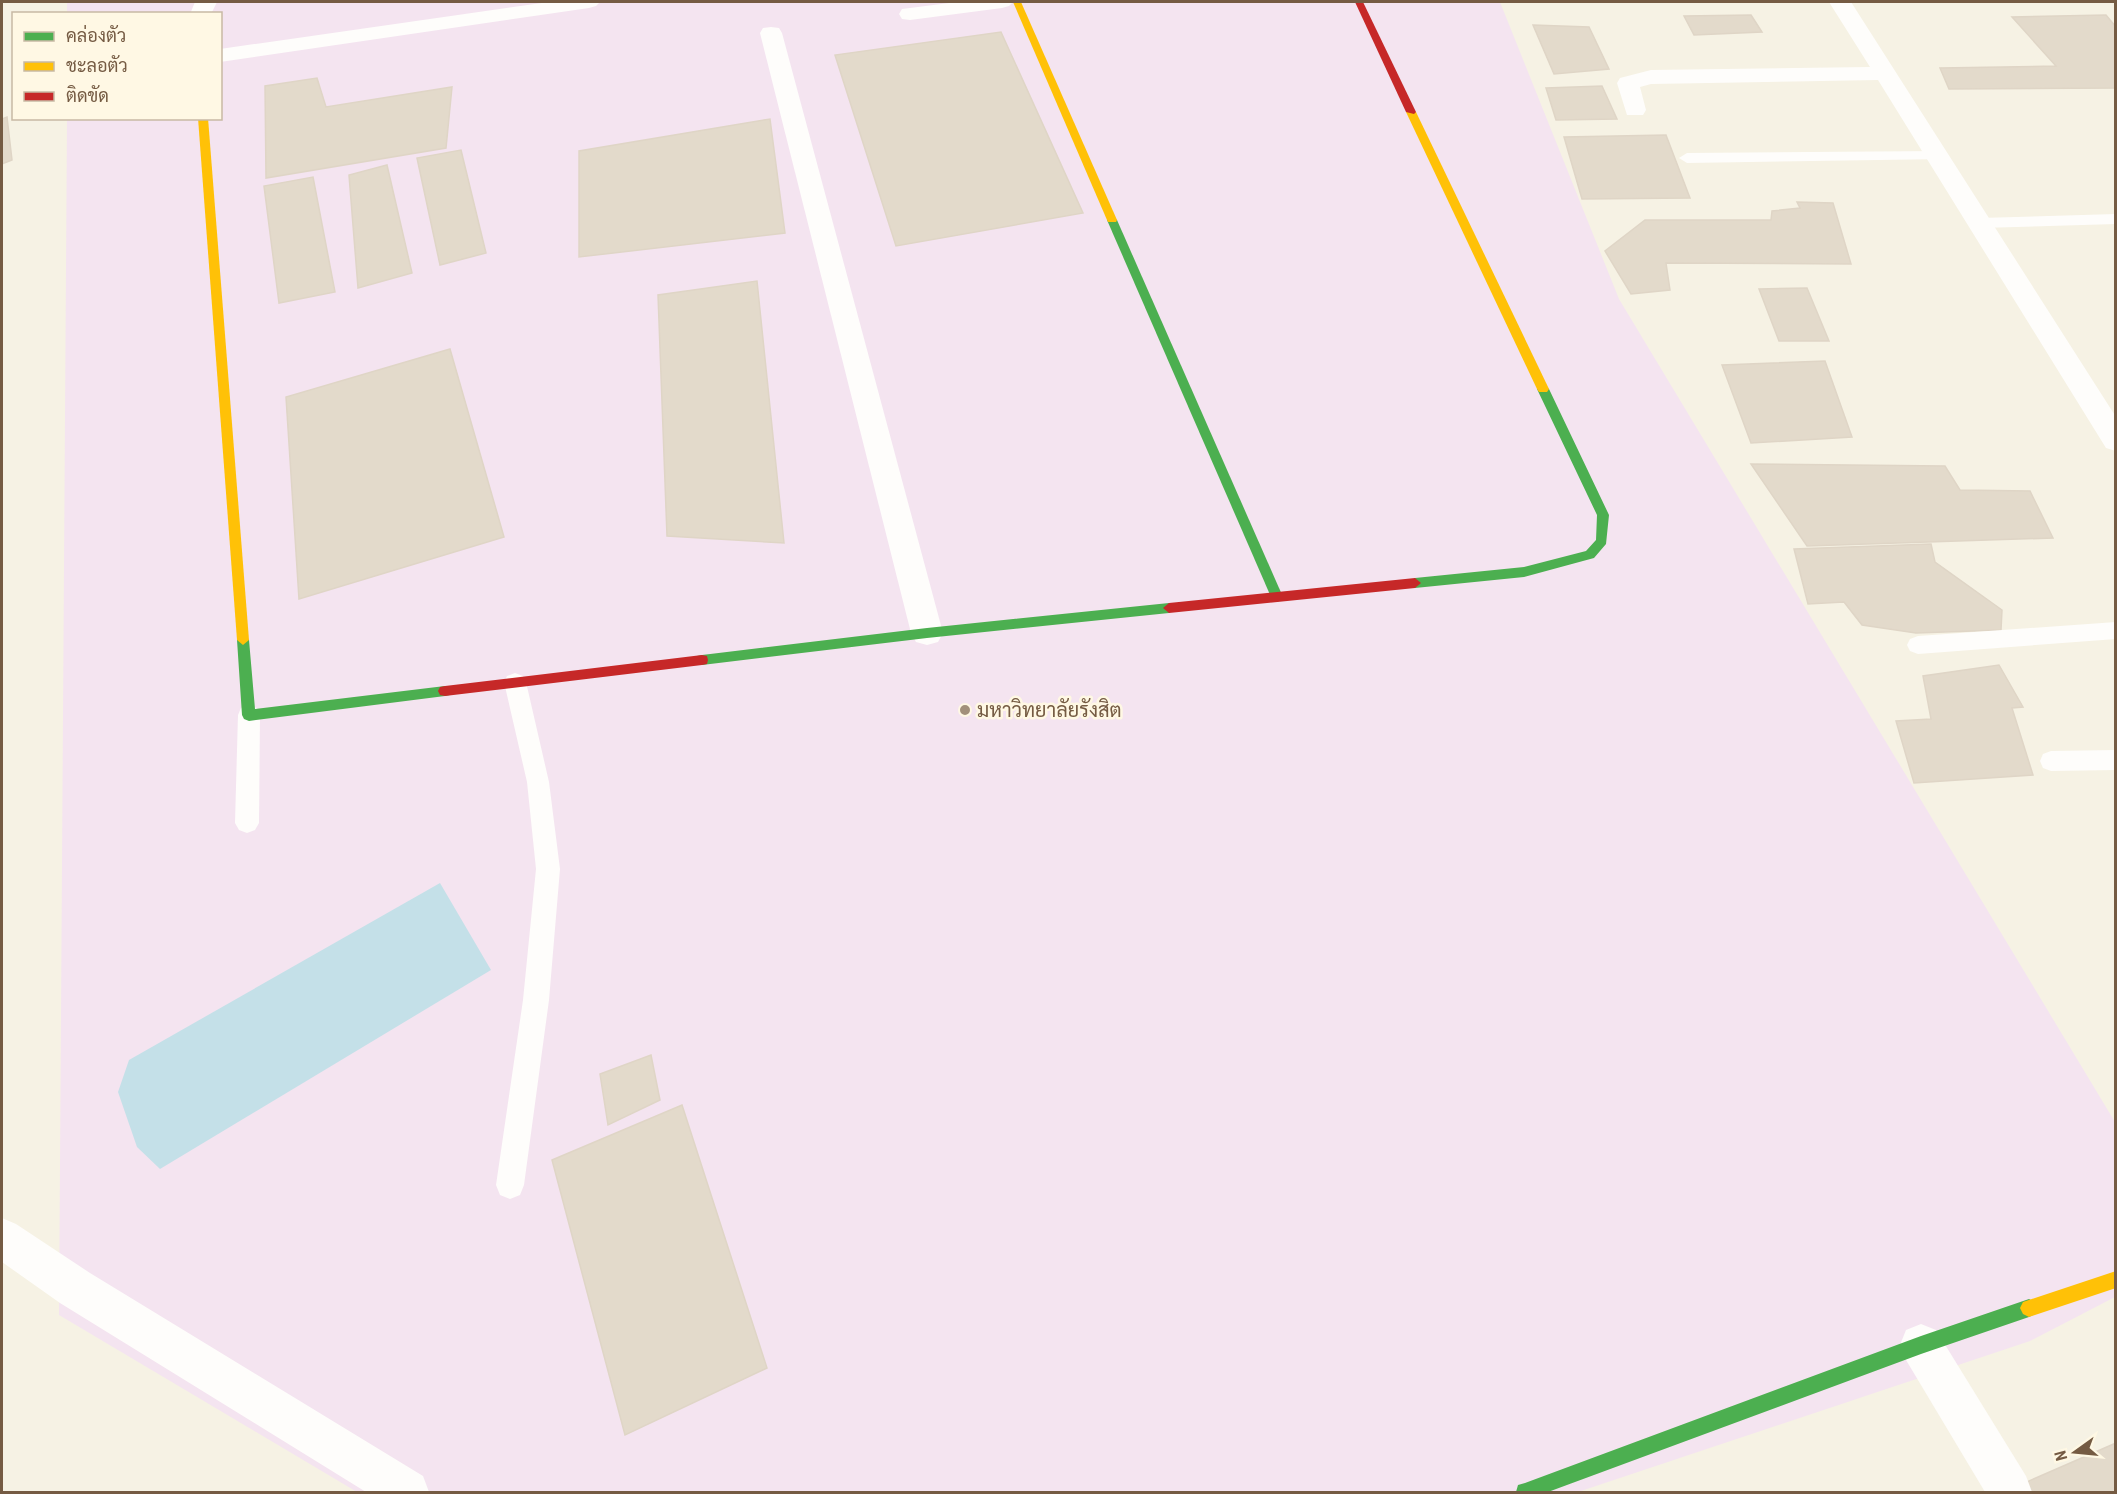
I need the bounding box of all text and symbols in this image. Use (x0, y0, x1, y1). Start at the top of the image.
legend (12, 12, 222, 120)
text: คล่องตัว (66, 24, 126, 46)
text: ชะลอตัว (66, 55, 128, 76)
text: ติดขัด (66, 85, 109, 106)
place label: มหาวิทยาลัยรังสิต (977, 698, 1122, 722)
marker: มหาวิทยาลัยรังสิต (958, 703, 972, 717)
north arrow (2045, 1422, 2105, 1482)
text: N (2051, 1449, 2071, 1463)

